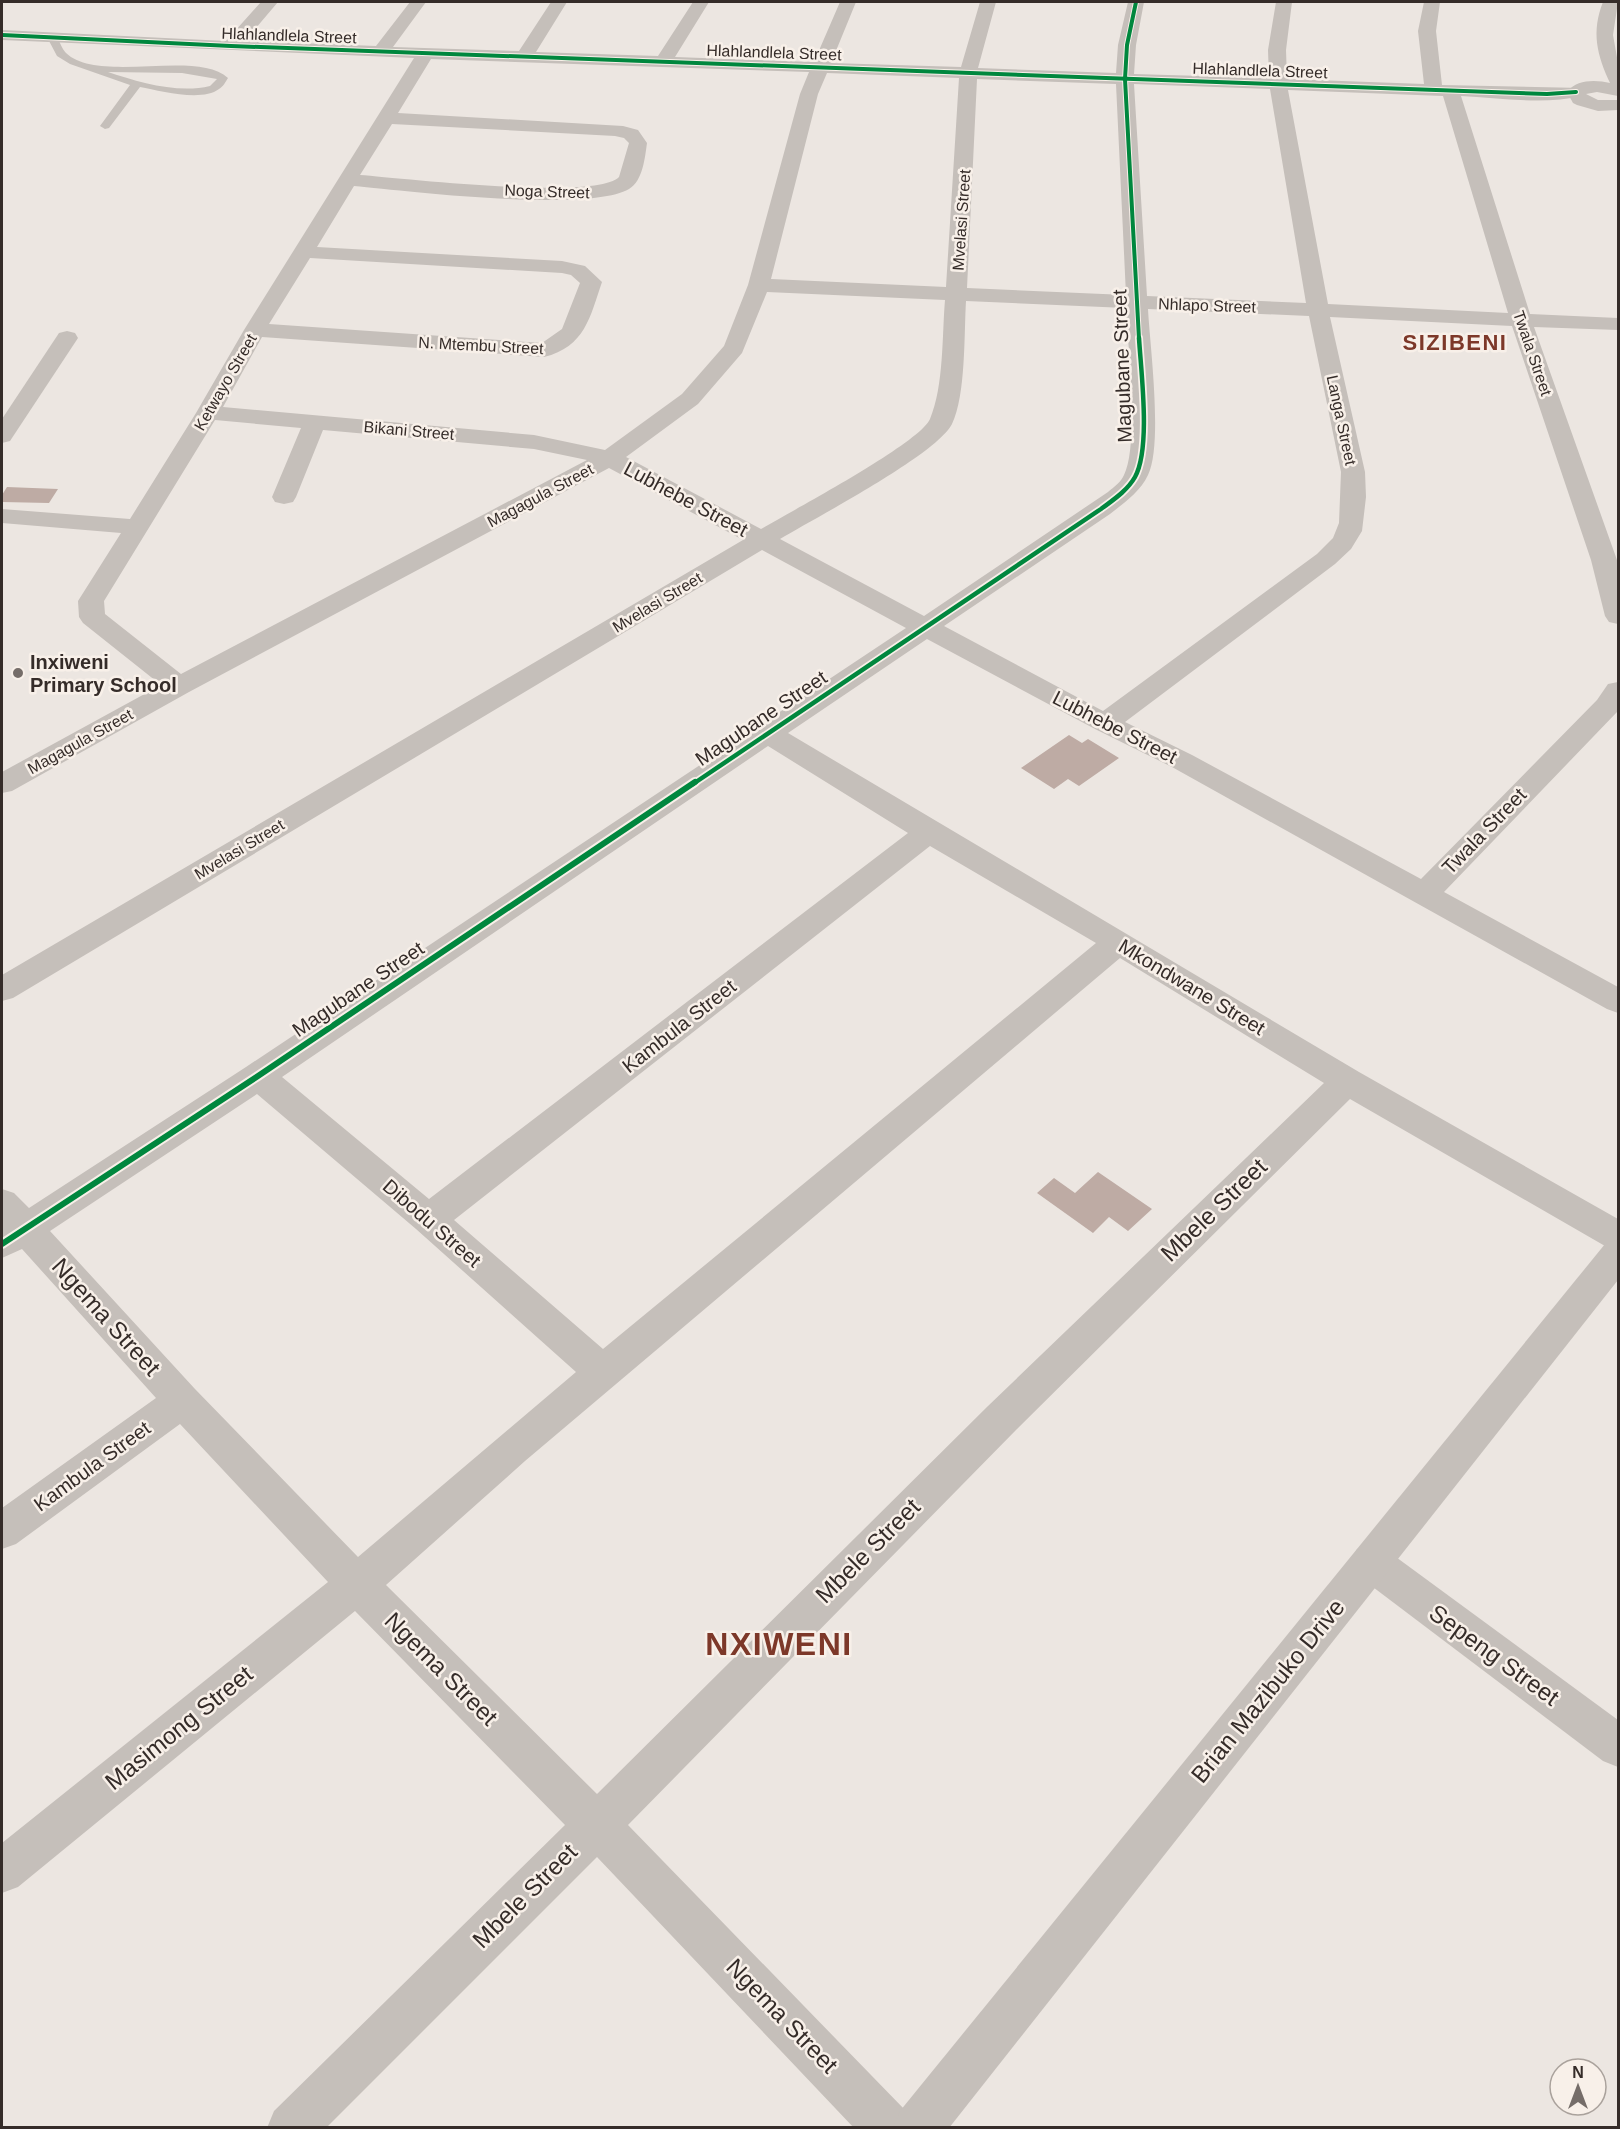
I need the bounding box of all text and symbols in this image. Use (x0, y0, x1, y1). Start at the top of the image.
street label: Hlahlandlela Street (221, 25, 357, 46)
street label: Hlahlandlela Street (706, 42, 842, 63)
street label: Hlahlandlela Street (1192, 60, 1328, 81)
street label: Mvelasi Street (949, 168, 974, 271)
street label: Noga Street (504, 182, 590, 202)
street label: Magubane Street (1108, 289, 1136, 443)
street label: Nhlapo Street (1158, 295, 1257, 316)
street label: Twala Street (1510, 308, 1555, 398)
district label: SIZIBENI (1403, 330, 1507, 355)
street label: Ketwayo Street (191, 331, 260, 433)
street label: N. Mtembu Street (418, 334, 545, 357)
street label: Langa Street (1324, 374, 1359, 467)
street label: Bikani Street (363, 418, 455, 443)
street label: Lubhebe Street (620, 457, 752, 541)
street label: Magagula Street (484, 460, 597, 531)
street label: Mvelasi Street (609, 569, 706, 636)
place label: Inxiweni Primary School (30, 651, 177, 696)
marker: Inxiweni Primary School (11, 666, 25, 680)
street label: Magubane Street (691, 666, 831, 770)
street label: Lubhebe Street (1049, 686, 1181, 768)
street label: Magagula Street (25, 705, 136, 777)
street label: Twala Street (1437, 783, 1531, 879)
street label: Mvelasi Street (191, 816, 288, 883)
street label: Mkondwane Street (1115, 935, 1270, 1040)
street label: Magubane Street (288, 937, 428, 1041)
street label: Kambula Street (618, 975, 740, 1077)
street label: Mbele Street (1155, 1152, 1272, 1267)
street label: Dibodu Street (379, 1175, 486, 1272)
street label: Ngema Street (47, 1253, 166, 1381)
street label: Kambula Street (30, 1416, 155, 1515)
street label: Mbele Street (810, 1493, 926, 1608)
street label: Brian Mazibuko Drive (1185, 1594, 1350, 1788)
street label: Sepeng Street (1424, 1599, 1565, 1711)
street label: Ngema Street (379, 1607, 503, 1731)
district label: NXIWENI (705, 1626, 853, 1662)
street label: Masimong Street (100, 1660, 258, 1795)
street label: Mbele Street (467, 1838, 583, 1953)
street label: Ngema Street (721, 1953, 844, 2079)
north arrow (1548, 2057, 1608, 2117)
text: N (1572, 2064, 1584, 2081)

